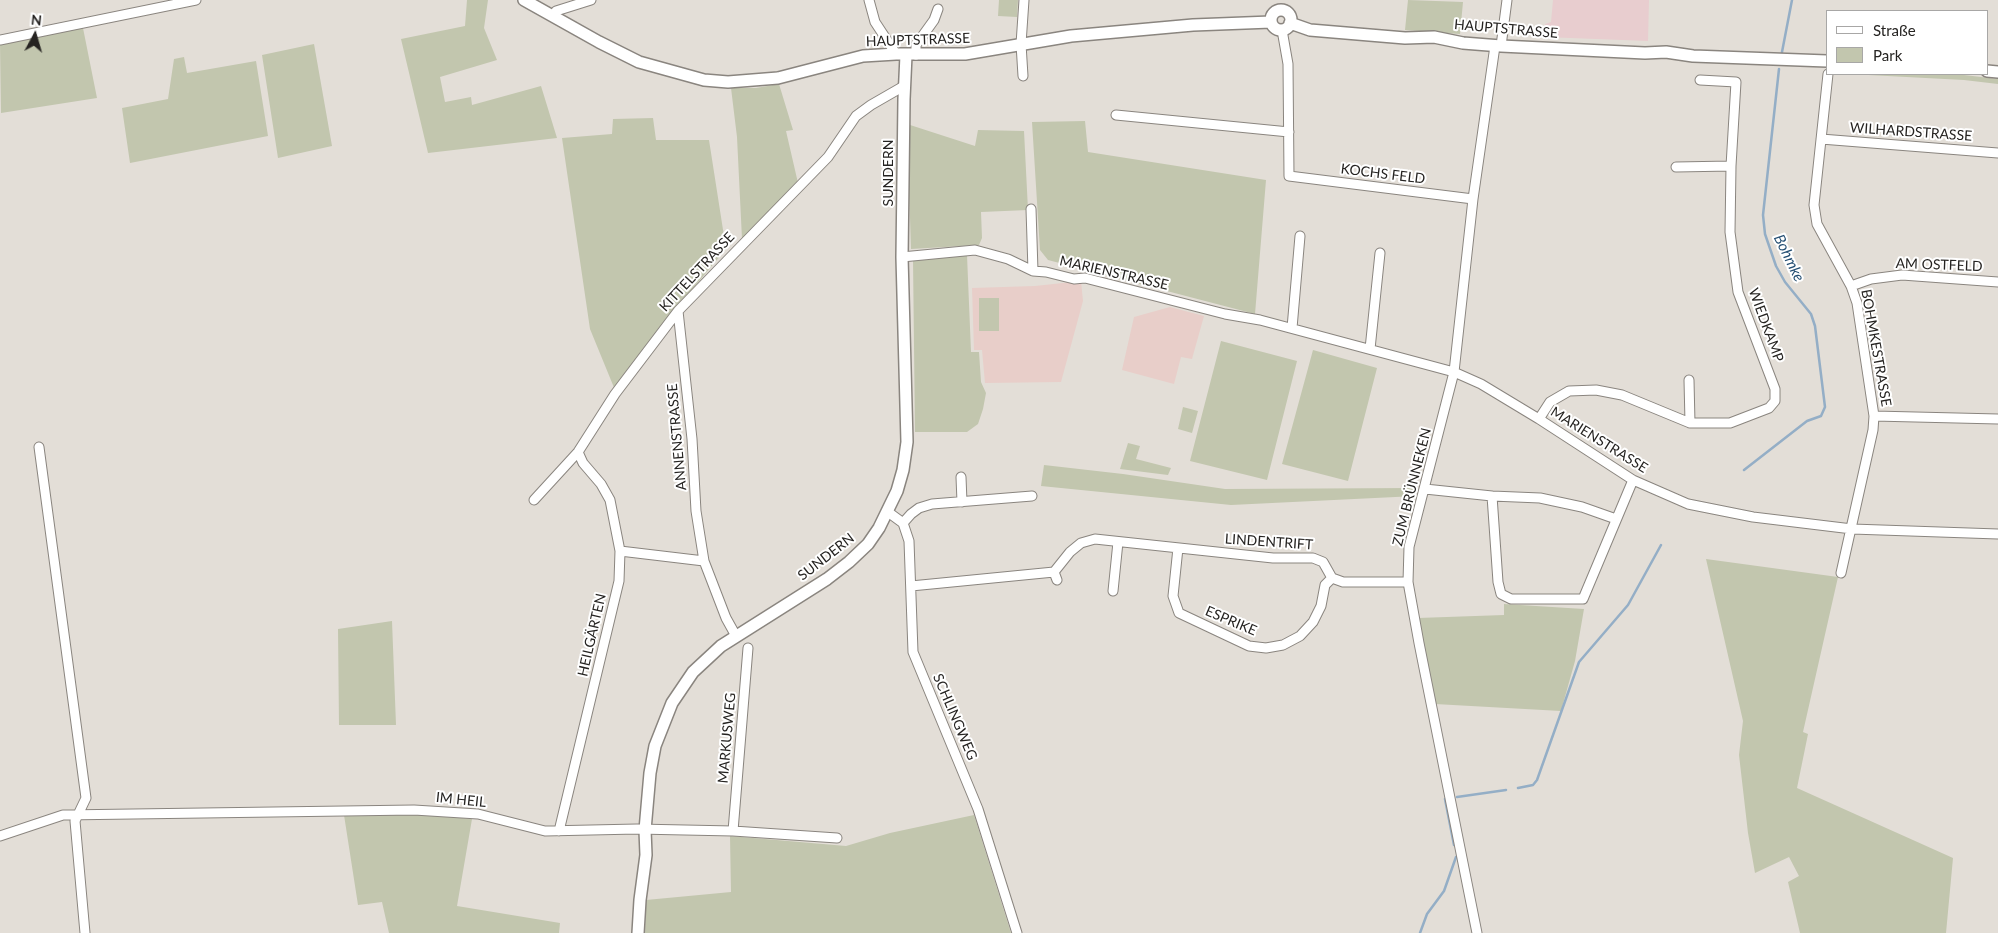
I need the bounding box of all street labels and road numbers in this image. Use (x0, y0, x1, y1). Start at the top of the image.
street label: HAUPTSTRASSE (1453, 16, 1559, 42)
street label: HAUPTSTRASSE (866, 30, 970, 50)
street label: WILHARDSTRASSE (1849, 119, 1973, 145)
street label: SUNDERN (880, 140, 896, 206)
street label: KOCHS FELD (1340, 160, 1426, 188)
street label: KITTELSTRASSE (656, 229, 738, 315)
street label: MARIENSTRASSE (1058, 252, 1170, 294)
street label: AM OSTFELD (1895, 255, 1983, 275)
street label: WIEDKAMP (1745, 286, 1787, 364)
street label: BOHMKESTRASSE (1857, 288, 1895, 408)
street label: ANNENSTRASSE (664, 383, 690, 491)
street label: MARIENSTRASSE (1547, 403, 1651, 477)
street label: ZUM BRÜNNEKEN (1389, 426, 1435, 548)
street label: SUNDERN (795, 530, 857, 584)
street label: LINDENTRIFT (1224, 531, 1314, 553)
street label: HEILGÄRTEN (574, 592, 610, 678)
street label: ESPRIKE (1203, 603, 1259, 639)
street label: SCHLINGWEG (929, 671, 981, 763)
street label: MARKUSWEG (715, 692, 739, 784)
street label: IM HEIL (435, 789, 487, 811)

